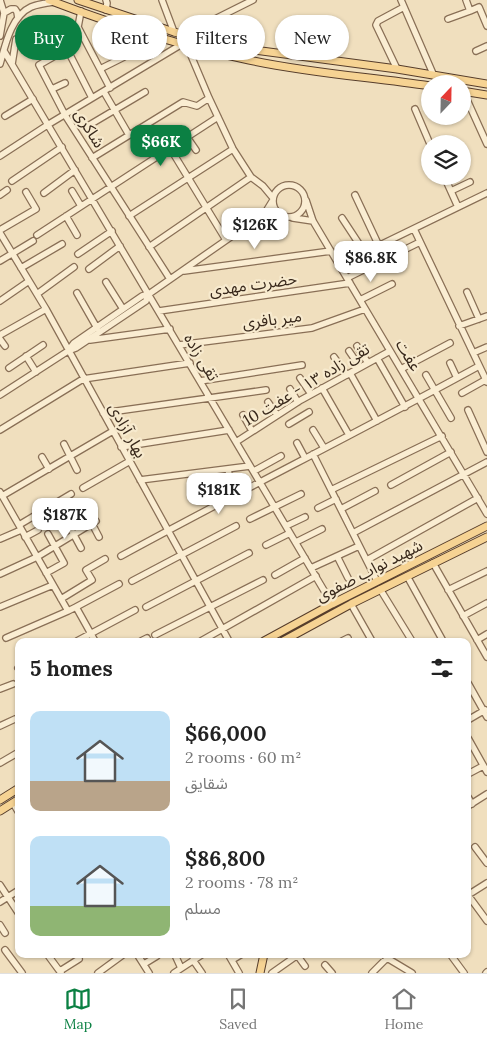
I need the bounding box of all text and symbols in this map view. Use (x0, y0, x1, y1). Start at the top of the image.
chip: Buy (15, 15, 82, 60)
chip: Rent (92, 15, 167, 60)
chip: Filters (177, 15, 265, 60)
chip: New (275, 15, 349, 60)
north arrow (421, 75, 471, 125)
map controls (421, 75, 471, 185)
street label: شاکری (70, 105, 110, 151)
pin: $66K (131, 124, 191, 167)
text: $66K (141, 131, 181, 151)
button: layers (421, 135, 471, 185)
pin: $126K (220, 208, 290, 250)
text: $126K (232, 214, 278, 234)
pin: $86.8K (330, 240, 412, 283)
text: $86.8K (345, 247, 397, 267)
street label: حضرت مهدی (208, 268, 298, 300)
street label: میر بافری (241, 305, 303, 333)
street label: تقی زاده (180, 330, 224, 385)
street label: عفت (392, 336, 426, 374)
street label: تقی زاده ۱۳ - عفت 10 (239, 338, 373, 430)
street label: بهار آزادی (105, 399, 151, 461)
pin: $181K (184, 472, 254, 515)
text: $181K (198, 479, 240, 499)
pin: $187K (30, 498, 100, 540)
text: $187K (43, 504, 87, 524)
street label: شهید نواب صفوی (312, 534, 426, 606)
icon: filters (428, 654, 456, 682)
text: 5 homes (30, 655, 113, 682)
text: $66,000 (185, 720, 267, 747)
icon: home (70, 731, 130, 791)
text: 2 rooms · 60 m² (185, 747, 301, 767)
text: شقایق (185, 773, 228, 793)
text: $86,800 (185, 845, 265, 872)
icon: home (70, 856, 130, 916)
text: 2 rooms · 78 m² (185, 872, 299, 892)
text: مسلم (185, 898, 221, 918)
tab: Map (64, 985, 92, 1033)
tab: Saved (219, 985, 257, 1033)
tab: Home (384, 985, 423, 1033)

